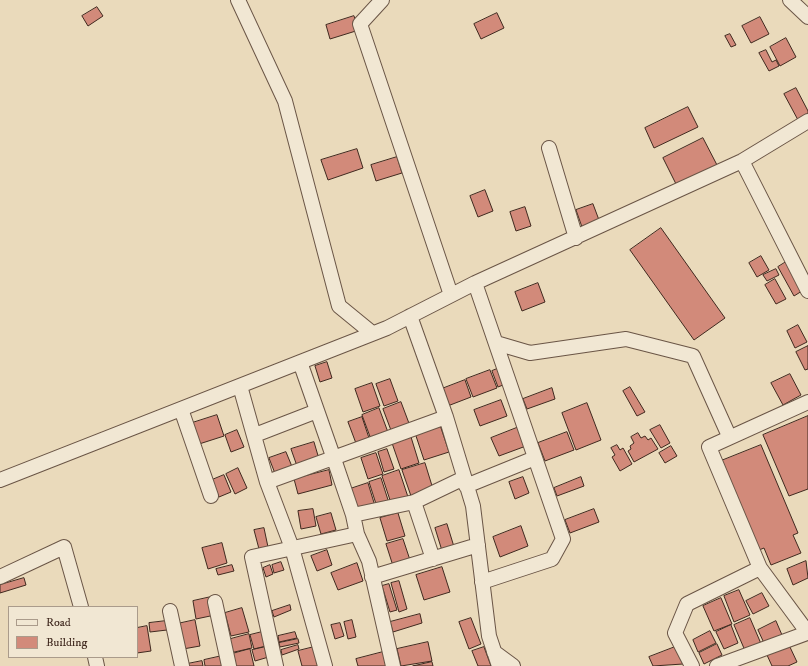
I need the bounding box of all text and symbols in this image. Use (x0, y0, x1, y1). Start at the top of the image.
legend (8, 606, 138, 658)
text: Road (46, 615, 71, 630)
text: Building (46, 635, 87, 650)

